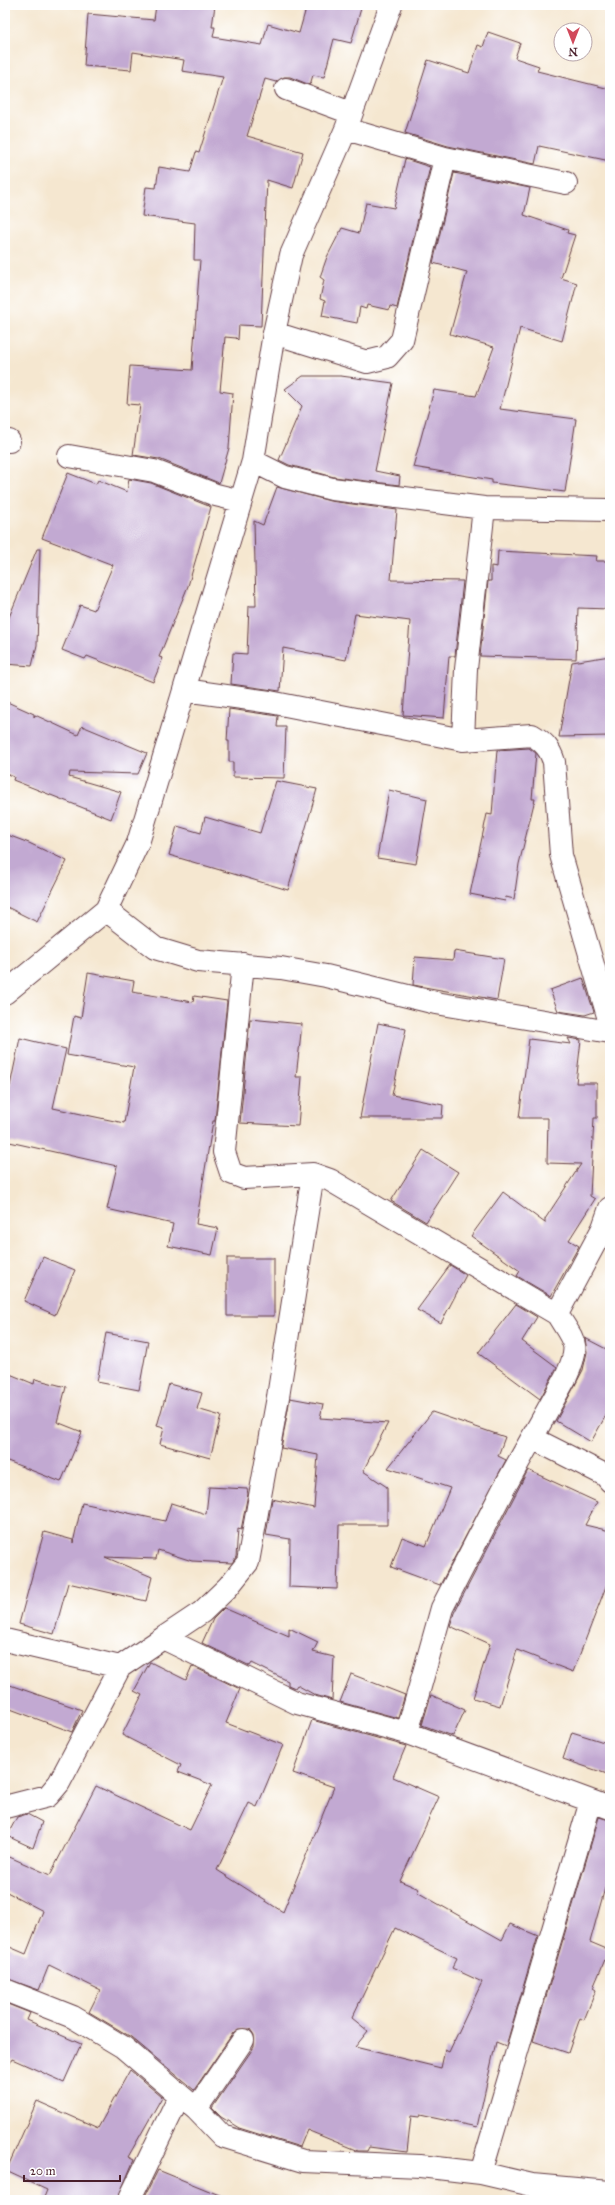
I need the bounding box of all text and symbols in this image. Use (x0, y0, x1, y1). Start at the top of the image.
north arrow (553, 22, 593, 62)
text: N (568, 45, 578, 58)
scale bar (24, 2157, 120, 2183)
text: 20 m (30, 2164, 56, 2178)

